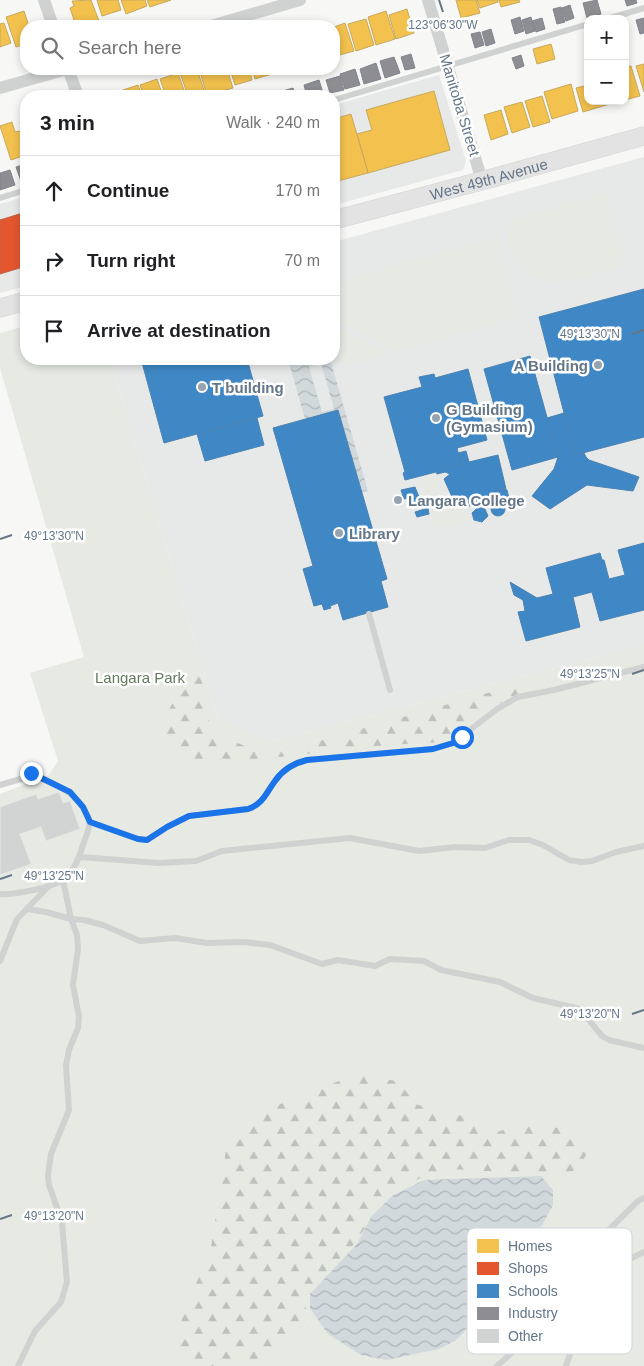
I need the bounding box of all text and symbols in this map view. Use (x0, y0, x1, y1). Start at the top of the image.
map controls (584, 15, 629, 105)
button: + (584, 15, 629, 60)
text: 123°06'30"W (408, 18, 478, 32)
search box (20, 20, 340, 75)
icon: search (38, 34, 66, 62)
text: Search here (78, 37, 182, 58)
street label: Manitoba Street (436, 52, 484, 159)
button: − (584, 60, 629, 105)
text: 3 min (40, 111, 95, 134)
text: Walk · 240 m (226, 114, 320, 131)
street label: West 49th Avenue (428, 155, 549, 203)
icon: ahead (40, 177, 68, 205)
text: Continue (87, 180, 169, 201)
text: 170 m (276, 182, 320, 199)
icon: right (40, 247, 68, 275)
text: Turn right (87, 250, 175, 271)
text: 70 m (284, 252, 320, 269)
icon: arrive (40, 317, 68, 345)
text: Arrive at destination (87, 320, 271, 341)
text: 49°13'30"N (560, 327, 620, 341)
place label: A Building (514, 357, 588, 374)
marker: A Building (592, 359, 604, 371)
place label: T building (212, 379, 284, 396)
marker: T building (196, 381, 208, 393)
place label: G Building (Gymasium) (446, 401, 533, 435)
marker: G Building (Gymasium) (430, 412, 442, 424)
place label: Langara College (408, 492, 525, 509)
marker: Langara College (392, 494, 404, 506)
place label: Library (349, 525, 401, 542)
marker: Library (333, 527, 345, 539)
text: 49°13'30"N (24, 529, 84, 543)
text: 49°13'25"N (560, 667, 620, 681)
park label: Langara Park (95, 669, 186, 686)
route start (451, 726, 474, 749)
route end (20, 762, 43, 785)
text: 49°13'25"N (24, 869, 84, 883)
text: 49°13'20"N (560, 1007, 620, 1021)
text: 49°13'20"N (24, 1209, 84, 1223)
legend (467, 1228, 632, 1354)
text: Homes (508, 1238, 552, 1254)
text: Shops (508, 1260, 548, 1276)
text: Schools (508, 1283, 558, 1299)
text: Industry (508, 1305, 558, 1321)
text: Other (508, 1328, 543, 1344)

